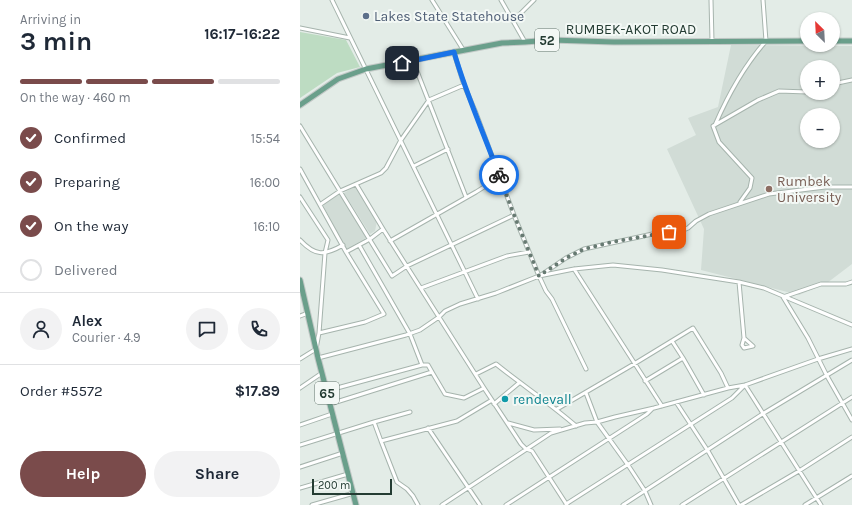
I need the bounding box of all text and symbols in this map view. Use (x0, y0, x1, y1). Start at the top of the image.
place label: Lakes State Statehouse (374, 8, 524, 25)
marker: Lakes State Statehouse (361, 11, 371, 21)
text: Arriving in (20, 12, 81, 27)
north arrow (800, 12, 840, 52)
map controls (800, 12, 840, 148)
street label: RUMBEK-AKOT ROAD (566, 21, 696, 38)
text: 16:17–16:22 (204, 25, 280, 43)
text: 3 min (20, 26, 92, 57)
road number: 52 (535, 29, 559, 51)
pin (385, 46, 419, 80)
icon: home (391, 52, 413, 74)
button: + (800, 60, 840, 100)
text: On the way · 460 m (20, 90, 131, 105)
button: − (800, 108, 840, 148)
icon: check (20, 127, 42, 149)
text: Confirmed (54, 129, 126, 147)
text: 15:54 (251, 131, 280, 146)
courier (479, 155, 519, 195)
icon: bike (488, 164, 510, 186)
icon: check (20, 171, 42, 193)
text: Preparing (54, 173, 120, 191)
place label: Rumbek University (777, 173, 842, 206)
text: 16:00 (250, 175, 280, 190)
marker: Rumbek University (764, 184, 774, 194)
icon: check (20, 215, 42, 237)
pin (652, 215, 686, 249)
text: On the way (54, 217, 128, 235)
text: 16:10 (253, 219, 280, 234)
icon: bag (658, 221, 680, 243)
text: Delivered (54, 261, 118, 279)
button: person (20, 308, 62, 350)
button: chat (186, 308, 228, 350)
button: phone (238, 308, 280, 350)
text: Alex (72, 312, 102, 330)
text: Courier · 4.9 (72, 330, 141, 345)
text: Order #5572 (20, 382, 103, 400)
text: $17.89 (235, 382, 280, 400)
road number: 65 (315, 382, 339, 404)
place label: rendevall (513, 391, 572, 408)
marker: rendevall (500, 394, 510, 404)
button: Help (20, 451, 146, 497)
button: Share (154, 451, 280, 497)
scale bar (312, 477, 392, 496)
text: 200 m (318, 479, 350, 492)

